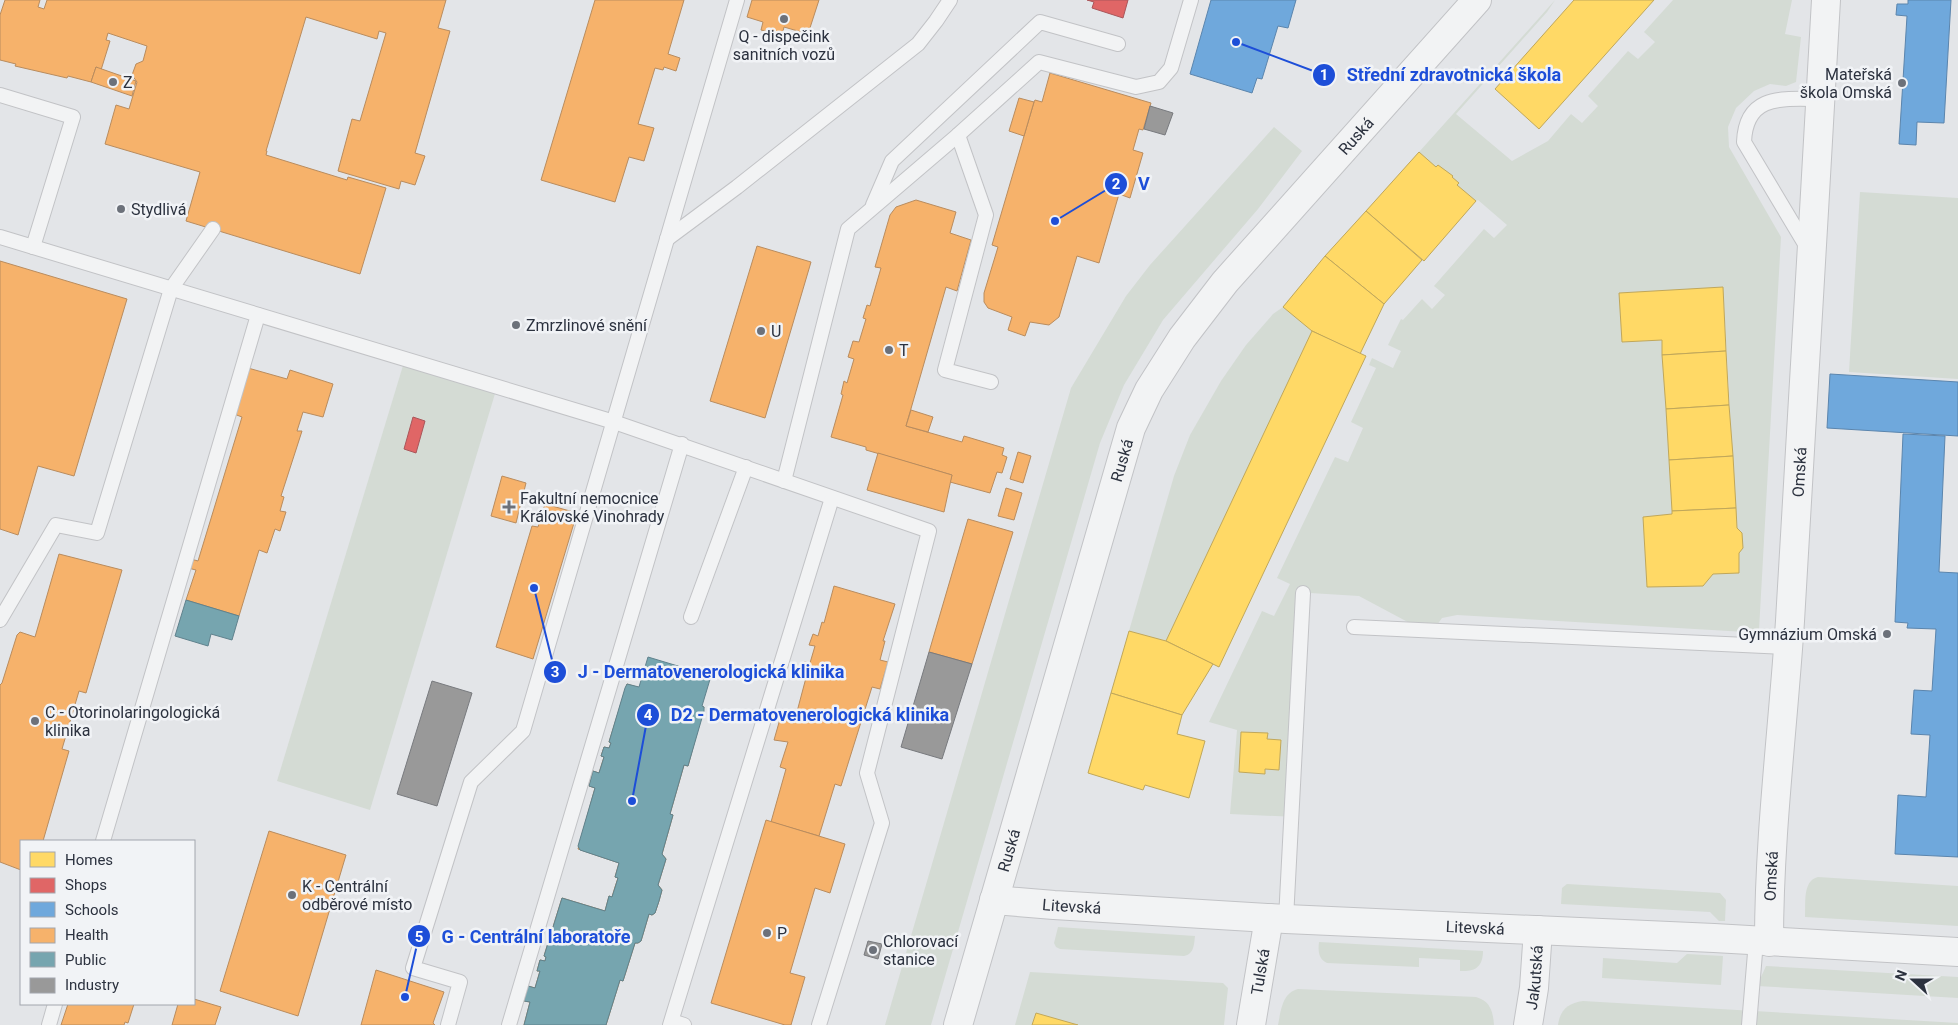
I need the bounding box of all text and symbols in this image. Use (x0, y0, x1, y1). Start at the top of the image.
marker: Q - dispečink sanitních vozů (778, 13, 790, 25)
place label: Q - dispečink sanitních vozů (733, 27, 835, 64)
callout: Střední zdravotnická škola (1312, 59, 1571, 92)
text: Střední zdravotnická škola (1347, 64, 1562, 85)
place label: Mateřská škola Omská (1800, 65, 1892, 102)
text: 1 (1320, 66, 1328, 84)
place label: Z (123, 73, 133, 92)
marker: Z (107, 76, 119, 88)
marker: Mateřská škola Omská (1896, 77, 1908, 89)
street label: Ruská (1334, 113, 1378, 159)
callout: V (1103, 168, 1160, 201)
text: V (1138, 173, 1150, 194)
text: 2 (1112, 175, 1121, 193)
place label: Stydlivá (131, 200, 186, 219)
marker: Stydlivá (115, 203, 127, 215)
place label: Zmrzlinové snění (526, 316, 648, 335)
marker: Zmrzlinové snění (510, 319, 522, 331)
place label: U (771, 322, 781, 341)
marker: U (755, 325, 767, 337)
place label: T (899, 341, 909, 360)
marker: T (883, 344, 895, 356)
street label: Ruská (1107, 437, 1137, 484)
street label: Omská (1789, 446, 1811, 498)
place label: Fakultní nemocnice Královské Vinohrady (520, 489, 665, 526)
marker: Fakultní nemocnice Královské Vinohrady (502, 500, 516, 514)
place label: Gymnázium Omská (1738, 625, 1877, 644)
marker: Gymnázium Omská (1881, 628, 1893, 640)
callout: J - Dermatovenerologická klinika (543, 656, 854, 689)
text: J - Dermatovenerologická klinika (578, 661, 845, 682)
text: 3 (551, 663, 559, 681)
callout: D2 - Dermatovenerologická klinika (636, 698, 959, 731)
place label: C - Otorinolaringologická klinika (45, 703, 220, 740)
text: D2 - Dermatovenerologická klinika (671, 704, 950, 725)
text: 4 (644, 706, 653, 724)
marker: C - Otorinolaringologická klinika (29, 715, 41, 727)
street label: Ruská (994, 827, 1024, 874)
legend (20, 840, 195, 1005)
street label: Omská (1761, 850, 1782, 901)
text: Homes (65, 851, 113, 869)
text: Shops (65, 876, 107, 894)
place label: K - Centrální odběrové místo (302, 877, 412, 914)
marker: K - Centrální odběrové místo (286, 889, 298, 901)
street label: Litevská (1042, 895, 1102, 918)
text: Schools (65, 901, 119, 919)
street label: Litevská (1445, 917, 1505, 939)
callout: G - Centrální laboratoře (407, 920, 641, 953)
place label: P (777, 924, 787, 943)
text: Health (65, 926, 109, 944)
text: G - Centrální laboratoře (442, 926, 631, 947)
marker: P (761, 927, 773, 939)
text: 5 (415, 928, 423, 946)
place label: Chlorovací stanice (883, 932, 959, 969)
marker: Chlorovací stanice (867, 944, 879, 956)
street label: Jakutská (1522, 945, 1547, 1011)
street label: Tulská (1247, 947, 1274, 996)
text: Public (65, 951, 106, 969)
north arrow (1888, 955, 1938, 1005)
text: N (1892, 968, 1910, 983)
text: Industry (65, 976, 119, 994)

